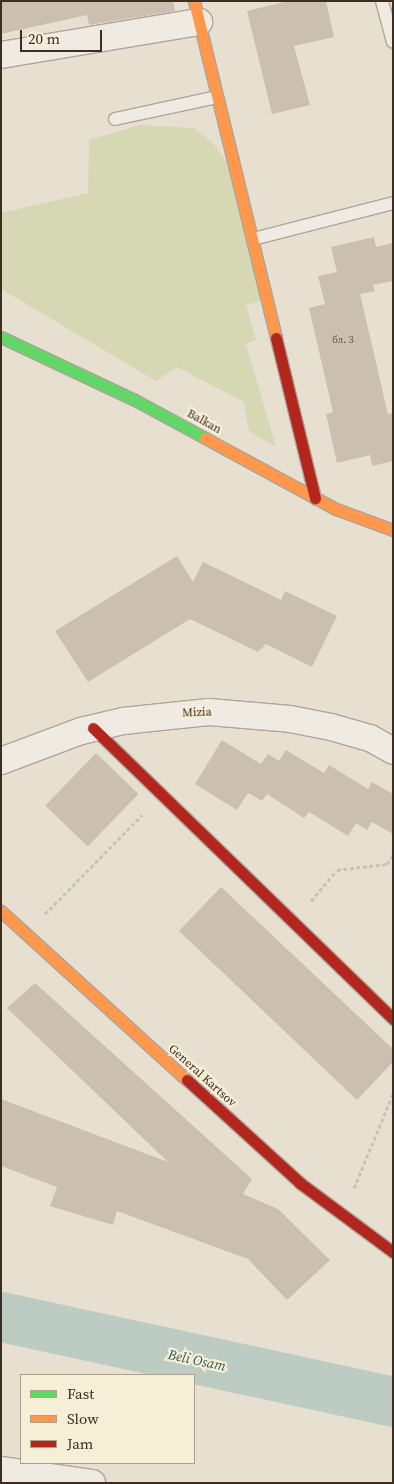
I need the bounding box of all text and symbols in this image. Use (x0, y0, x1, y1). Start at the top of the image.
scale bar (22, 20, 105, 52)
text: 20 m (28, 28, 60, 49)
house number: бл. 3 (332, 334, 354, 346)
street label: Balkan (184, 407, 224, 437)
street label: Mizia (182, 705, 212, 721)
street label: General Kartsov (165, 1042, 239, 1110)
water label: Beli Osam (167, 1346, 227, 1374)
legend (20, 1374, 195, 1464)
text: Fast (67, 1383, 94, 1404)
text: Slow (67, 1408, 99, 1429)
text: Jam (67, 1433, 93, 1454)

